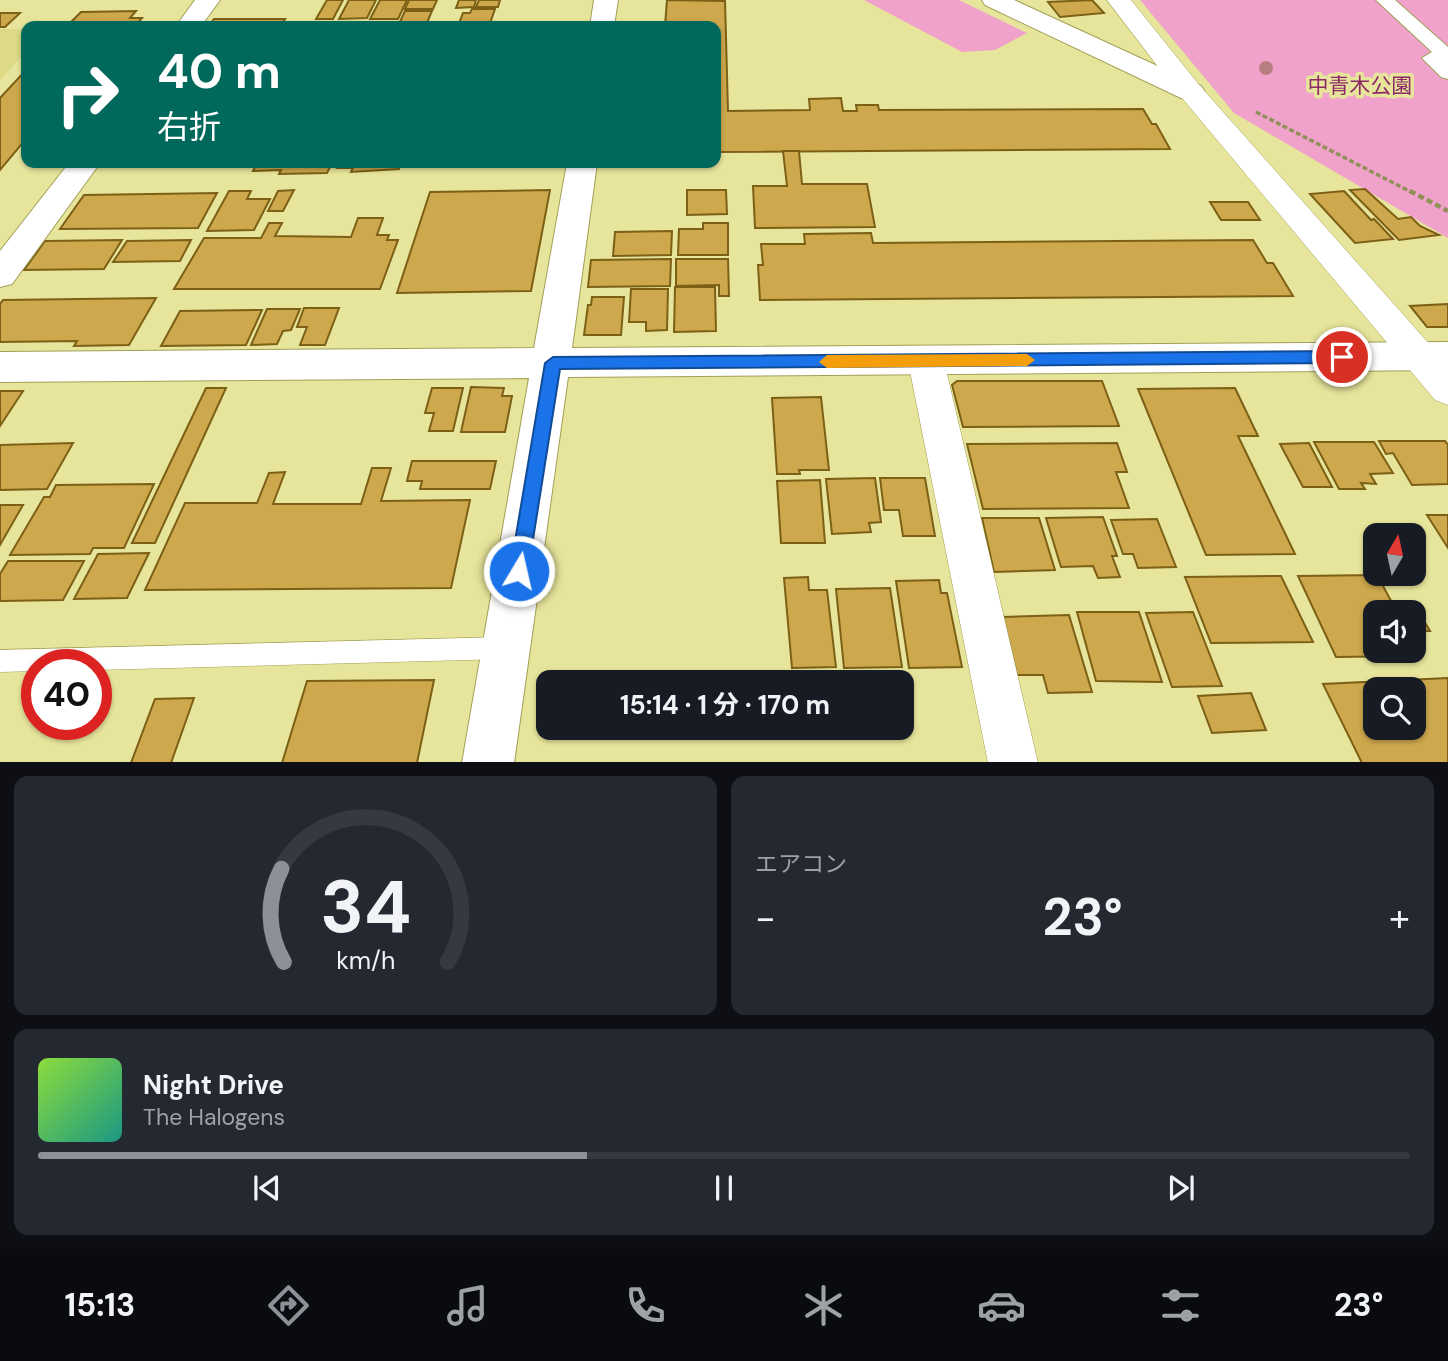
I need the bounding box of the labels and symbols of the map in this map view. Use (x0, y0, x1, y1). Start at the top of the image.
park label: 中青木公園 (1308, 72, 1413, 100)
pin (1312, 327, 1372, 387)
north arrow (1363, 523, 1426, 586)
position arrow (482, 534, 556, 608)
speed limit sign: 40 (21, 649, 112, 740)

